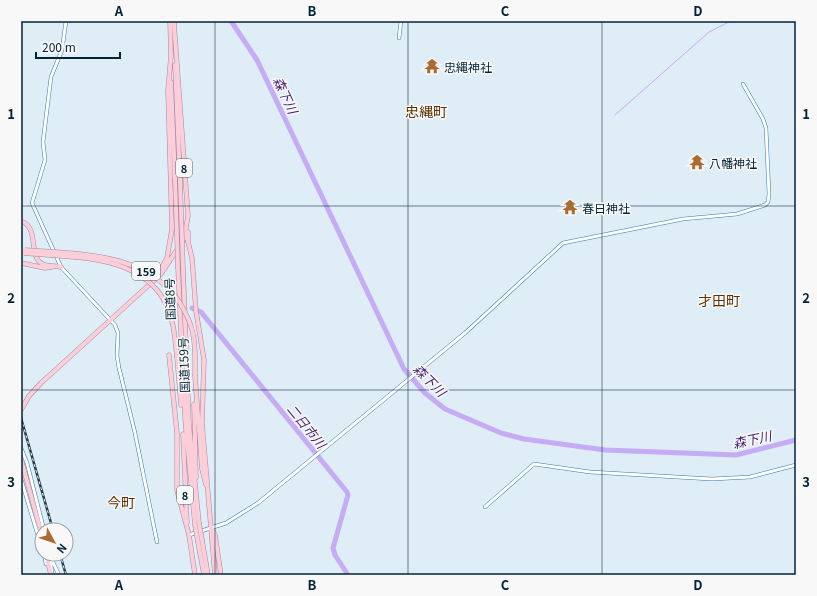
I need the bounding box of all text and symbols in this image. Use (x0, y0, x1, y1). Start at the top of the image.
text: A (114, 1, 124, 20)
text: B (308, 1, 317, 20)
text: C (501, 1, 510, 20)
text: D (693, 1, 703, 20)
scale bar (36, 34, 120, 60)
text: 200 m (42, 38, 76, 55)
temple icon: 忠縄神社 (423, 57, 441, 75)
place label: 忠縄神社 (444, 58, 492, 75)
water label: 森下川 (269, 73, 304, 118)
district label: 忠縄町 (405, 101, 447, 121)
text: 1 (7, 104, 15, 123)
text: 1 (802, 104, 810, 123)
temple icon: 八幡神社 (688, 153, 706, 171)
place label: 八幡神社 (709, 154, 757, 171)
road number: 8 (176, 159, 192, 177)
temple icon: 春日神社 (561, 198, 579, 216)
place label: 春日神社 (582, 199, 630, 216)
road number: 159 (132, 262, 160, 280)
street label: 国道8号 (160, 277, 178, 321)
text: 2 (7, 288, 15, 307)
text: 2 (802, 288, 810, 307)
district label: 才田町 (698, 290, 740, 310)
street label: 国道159号 (174, 337, 192, 393)
water label: 森下川 (409, 359, 452, 402)
water label: 二日市川 (283, 400, 332, 454)
water label: 森下川 (731, 425, 775, 452)
text: 3 (7, 472, 15, 491)
text: 3 (802, 472, 810, 491)
road number: 8 (177, 486, 193, 504)
district label: 今町 (107, 492, 135, 512)
north arrow (34, 522, 74, 562)
text: N (54, 541, 71, 557)
text: A (114, 575, 124, 594)
text: B (308, 575, 317, 594)
text: C (501, 575, 510, 594)
text: D (693, 575, 703, 594)

